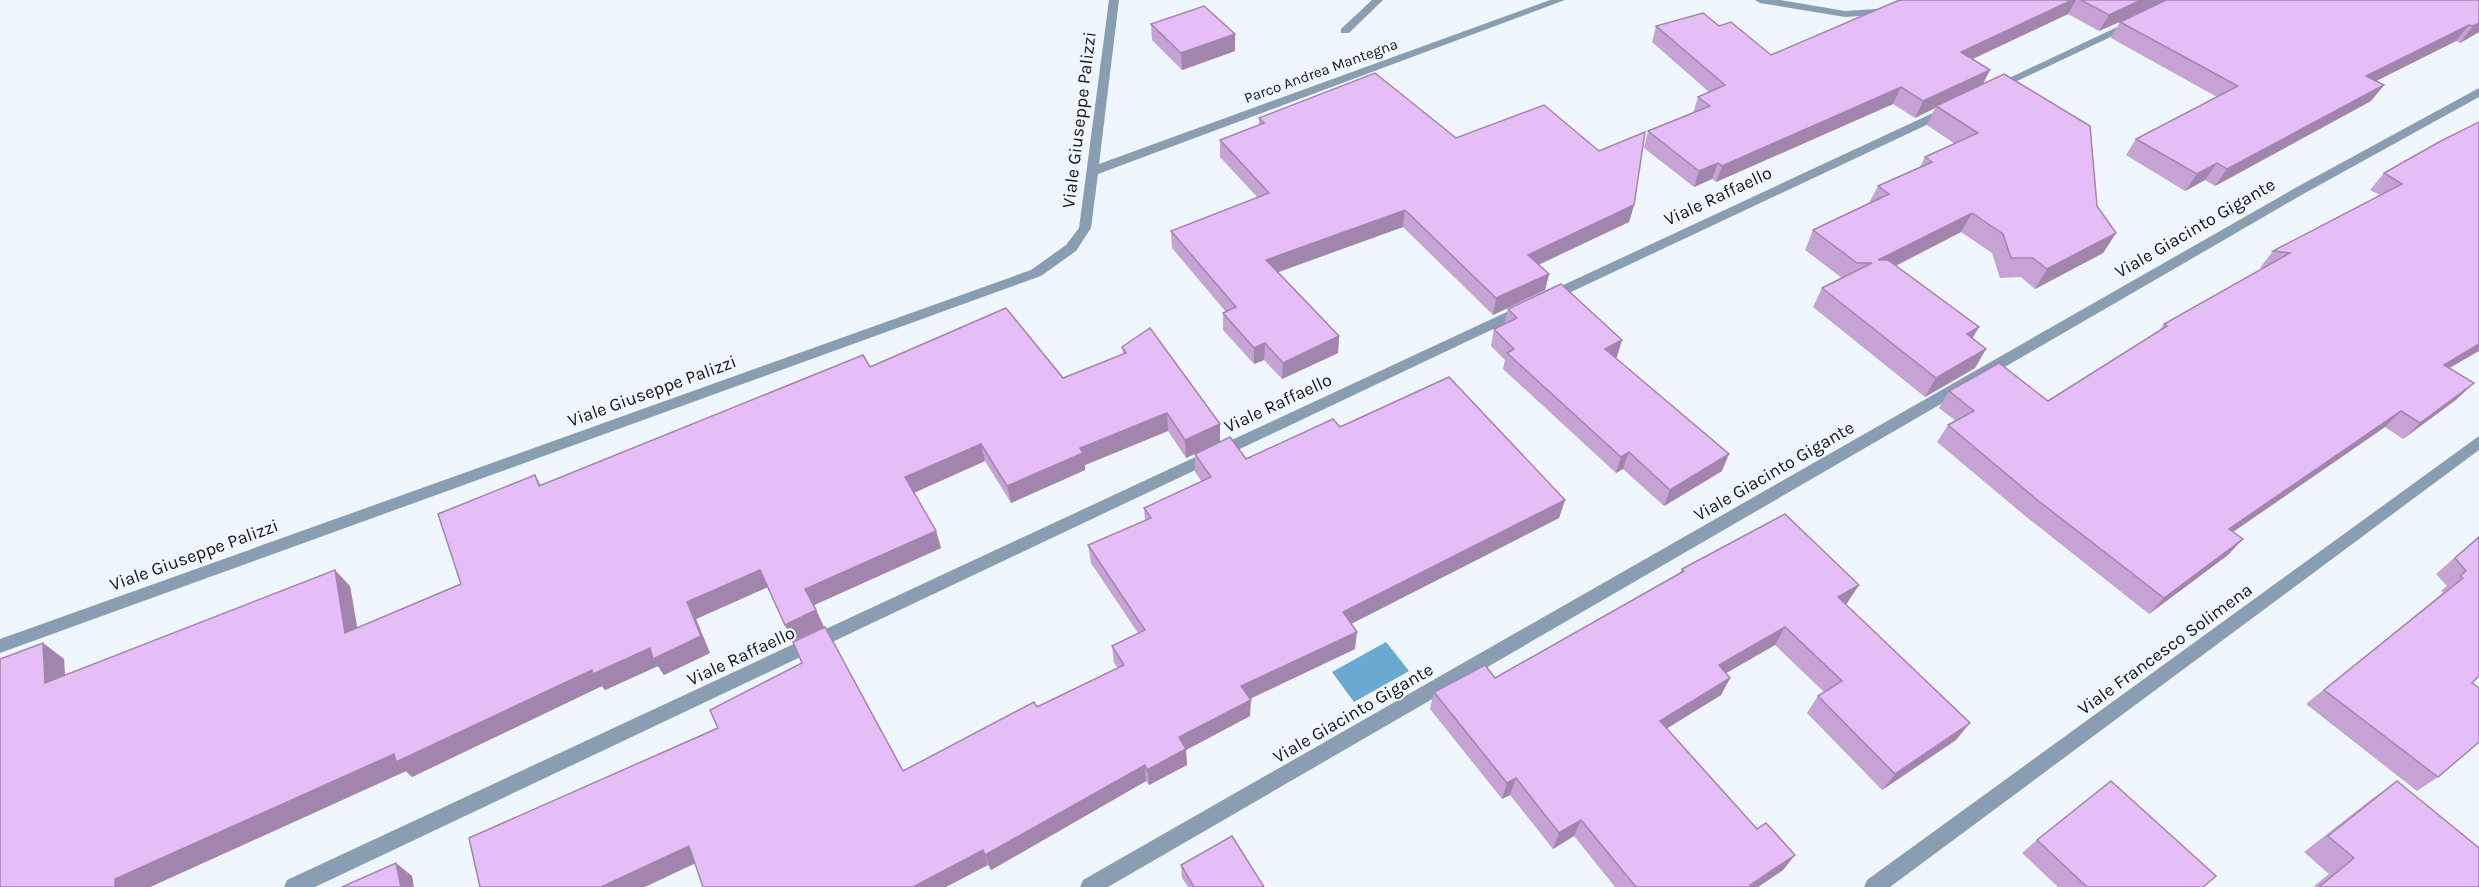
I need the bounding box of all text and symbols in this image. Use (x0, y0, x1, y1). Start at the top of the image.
street label: Viale Giuseppe Palizzi (1057, 30, 1101, 210)
street label: Parco Andrea Mantegna (1242, 35, 1400, 107)
street label: Viale Raffaello (1661, 161, 1775, 231)
street label: Viale Giacinto Gigante (2111, 173, 2279, 283)
street label: Viale Giuseppe Palizzi (565, 350, 739, 432)
street label: Viale Raffaello (1221, 368, 1335, 438)
street label: Viale Giacinto Gigante (1690, 416, 1858, 526)
street label: Viale Giuseppe Palizzi (107, 514, 281, 596)
street label: Viale Francesco Solimena (2074, 578, 2256, 720)
street label: Viale Raffaello (684, 621, 798, 691)
street label: Viale Giacinto Gigante (1269, 658, 1437, 768)

